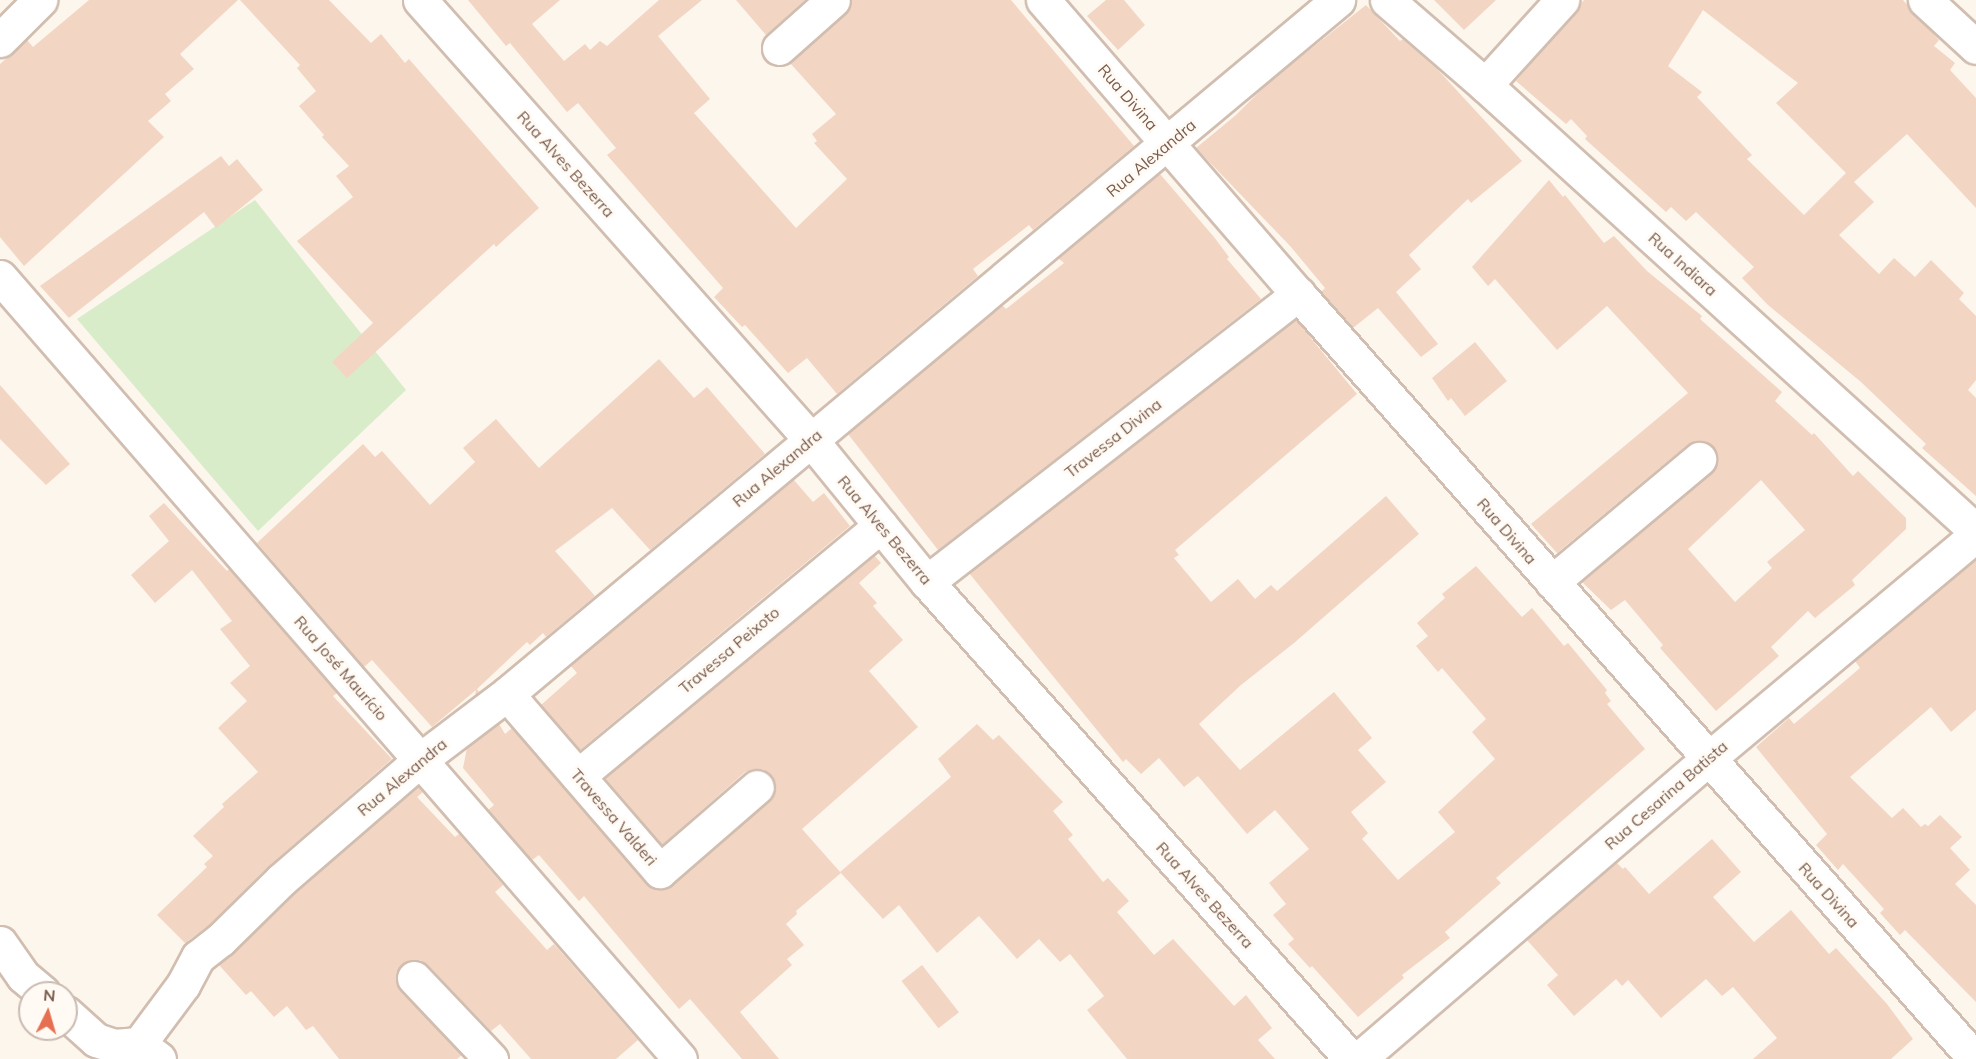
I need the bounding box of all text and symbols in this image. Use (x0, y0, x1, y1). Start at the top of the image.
street label: Rua Divina (1094, 60, 1162, 134)
street label: Rua Alves Bezerra (513, 107, 619, 221)
street label: Rua Alexandra (1102, 115, 1200, 201)
street label: Rua Indiara (1645, 228, 1721, 300)
street label: Travessa Divina (1061, 394, 1165, 482)
street label: Rua Alexandra (728, 425, 826, 511)
street label: Rua Alves Bezerra (834, 472, 936, 588)
street label: Rua Divina (1473, 494, 1541, 568)
street label: Travessa Peixoto (675, 602, 783, 698)
street label: Rua José Maurício (290, 612, 392, 724)
street label: Rua Alexandra (353, 734, 451, 820)
street label: Rua Cesarina Batista (1601, 736, 1731, 854)
street label: Travessa Valderi (567, 765, 661, 869)
street label: Rua Alves Bezerra (1152, 838, 1258, 952)
street label: Rua Divina (1795, 858, 1863, 932)
north arrow (18, 981, 78, 1041)
text: N (42, 985, 56, 1006)

